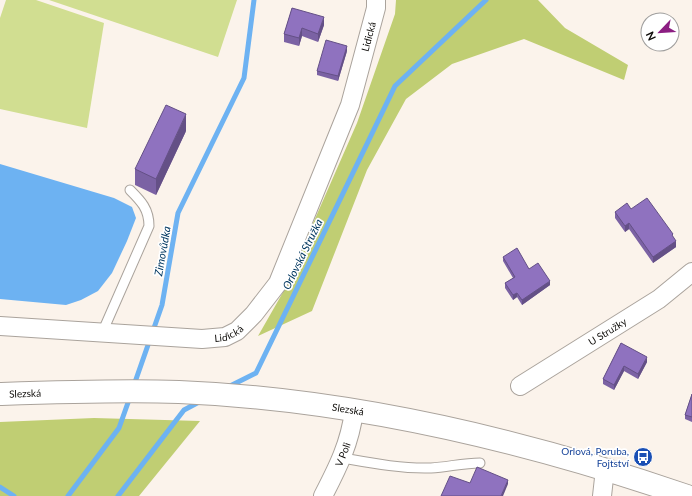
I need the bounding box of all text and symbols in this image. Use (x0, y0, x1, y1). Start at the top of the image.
north arrow (640, 12, 680, 52)
street label: Lidická (359, 20, 378, 53)
text: N (643, 30, 658, 43)
water label: Orlovská Stružka (279, 216, 325, 291)
water label: Zimovůdka (151, 225, 173, 278)
street label: U Stružky (586, 314, 629, 348)
street label: Lidická (214, 322, 246, 344)
street label: Slezská (9, 387, 41, 400)
street label: Slezská (331, 401, 365, 418)
street label: V Poli (332, 441, 353, 468)
place label: Orlová, Poruba, Fojtství (561, 445, 630, 469)
bus stop icon: Orlová, Poruba, Fojtství (632, 446, 654, 468)

